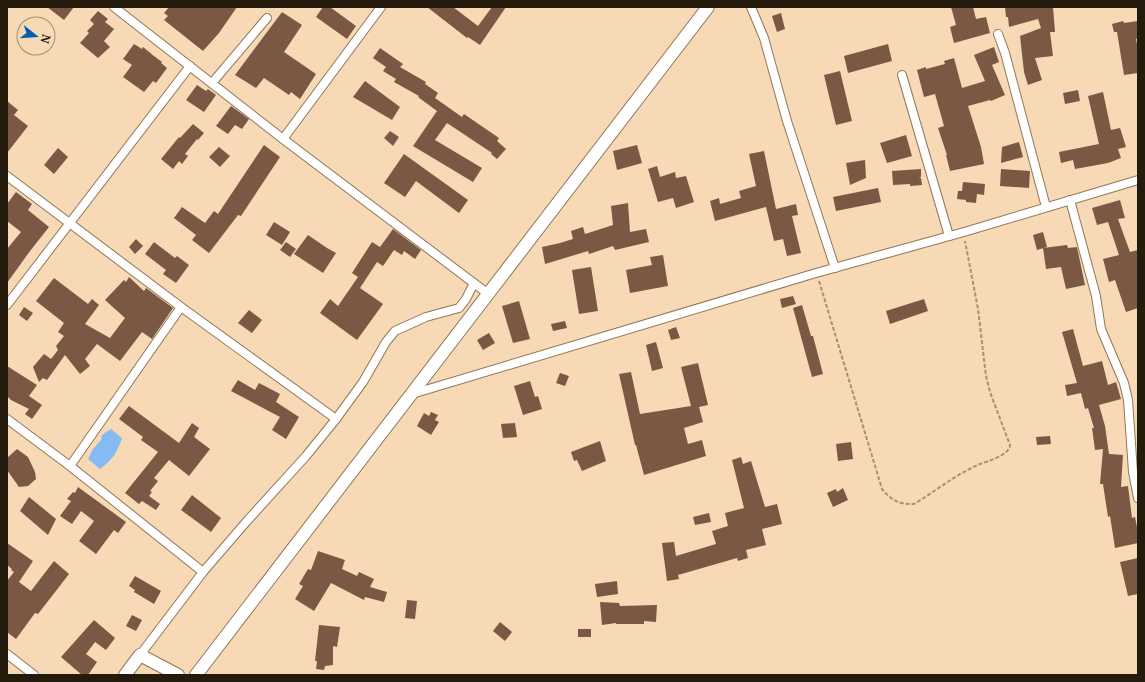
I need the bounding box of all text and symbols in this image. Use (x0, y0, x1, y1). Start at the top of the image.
north arrow (16, 16, 56, 56)
text: N (38, 33, 54, 45)

